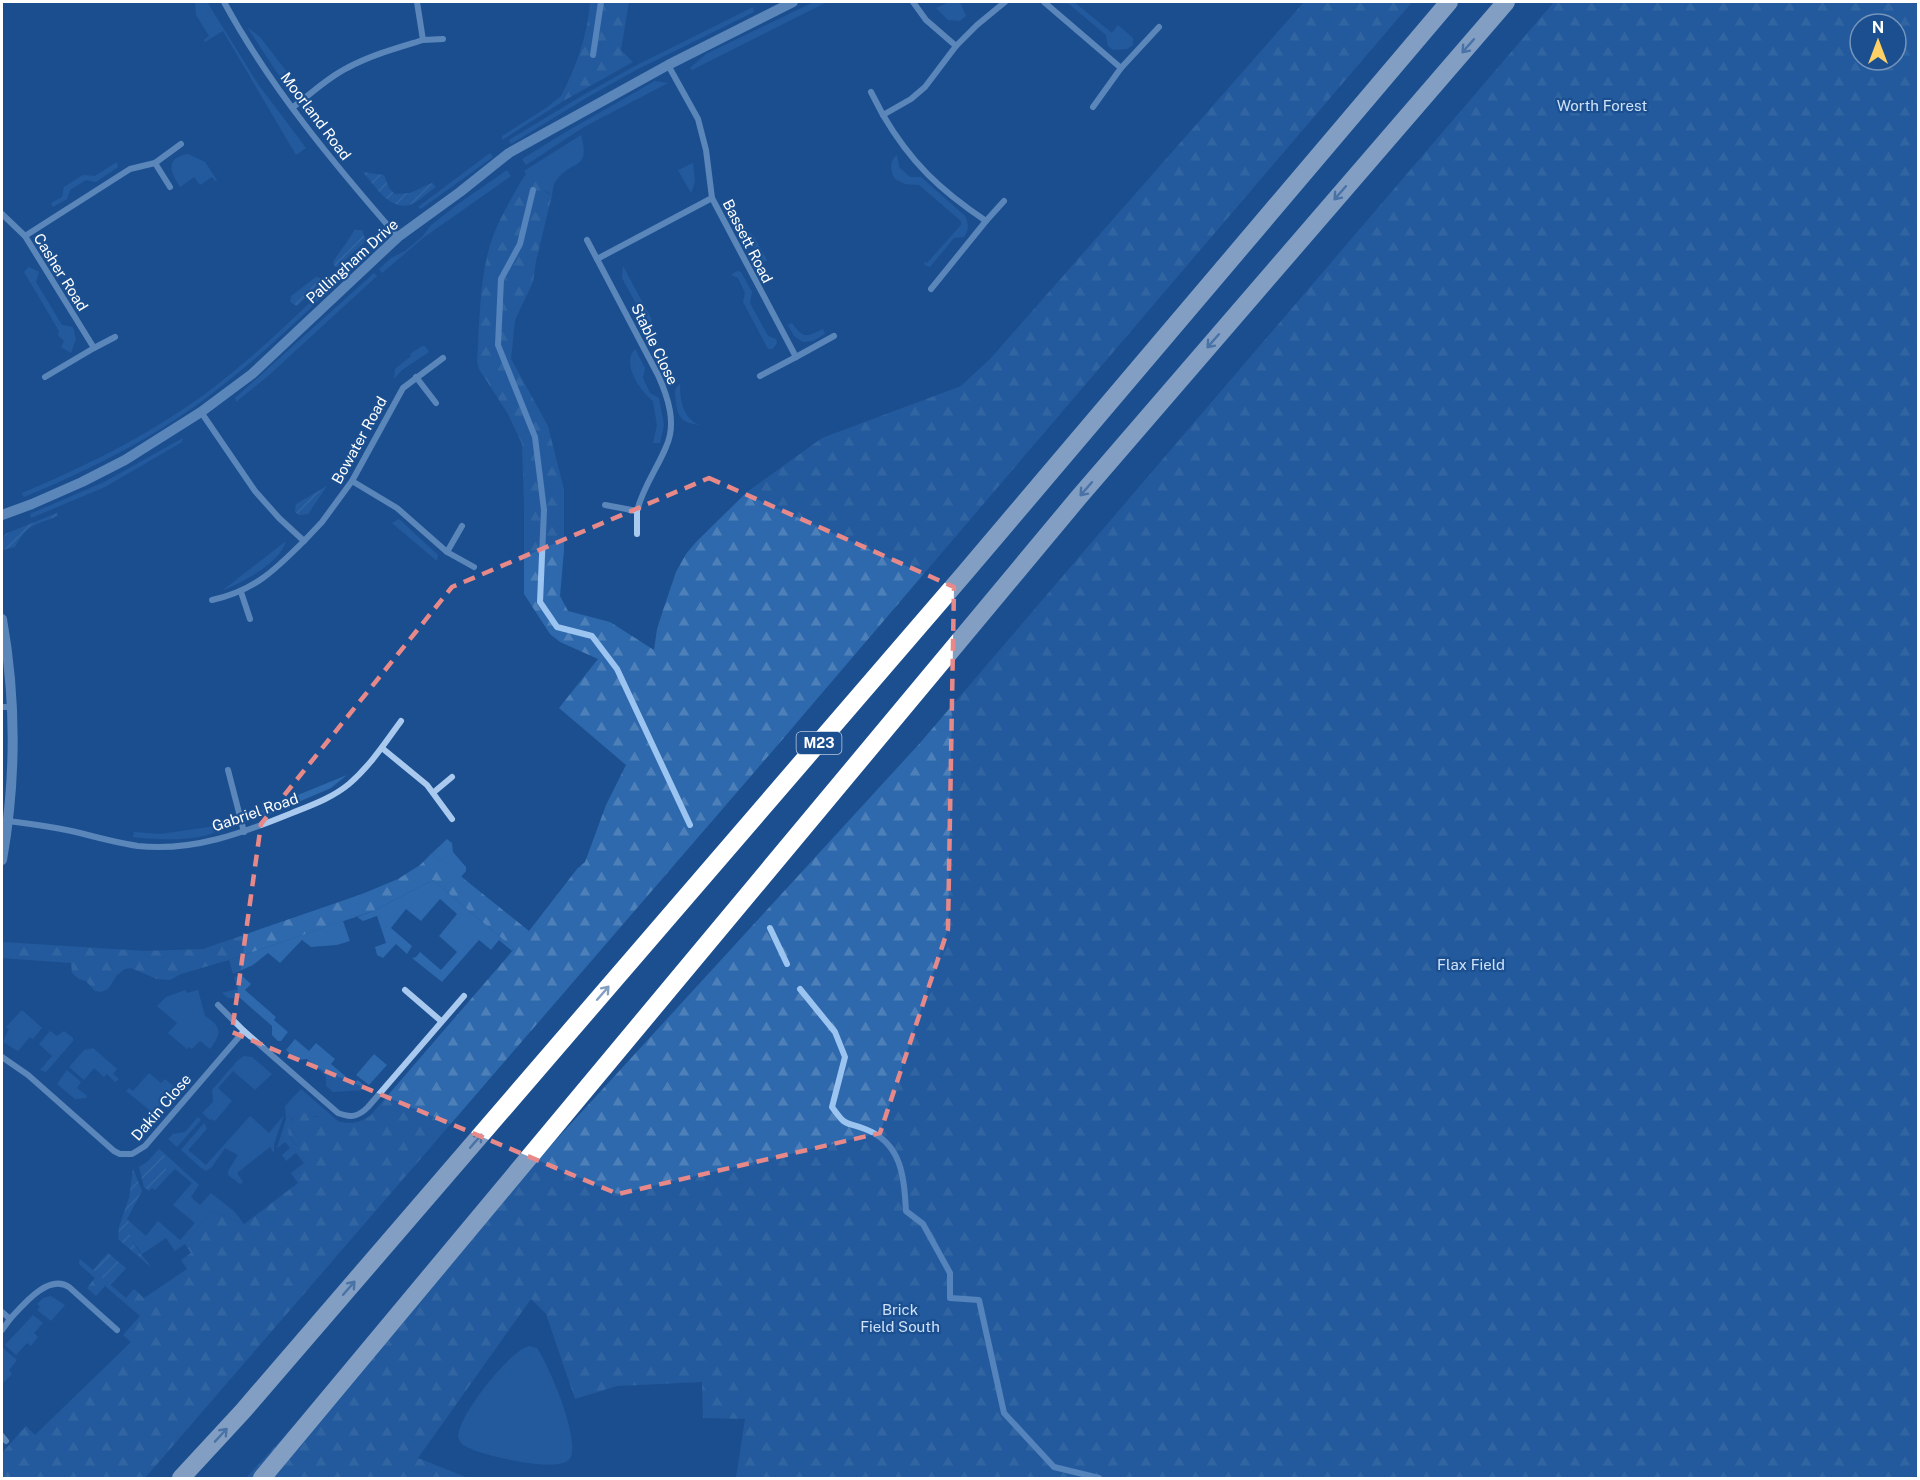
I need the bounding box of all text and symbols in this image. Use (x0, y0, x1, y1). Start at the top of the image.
north arrow (1848, 12, 1908, 72)
text: N (1872, 18, 1884, 37)
one-way arrow (1461, 38, 1474, 54)
street label: Moorland Road (277, 69, 355, 163)
park label: Worth Forest (1557, 97, 1647, 114)
one-way arrow (1333, 186, 1347, 201)
street label: Bassett Road (720, 196, 776, 286)
street label: Pallingham Drive (303, 215, 401, 307)
street label: Casher Road (30, 230, 92, 314)
street label: Stable Close (628, 301, 682, 387)
one-way arrow (1206, 333, 1220, 348)
street label: Bowater Road (328, 393, 390, 487)
one-way arrow (1079, 481, 1092, 497)
road number: M23 (796, 732, 842, 754)
street label: Gabriel Road (210, 789, 300, 835)
park label: Flax Field (1437, 956, 1505, 973)
one-way arrow (597, 985, 610, 1001)
street label: Dakin Close (128, 1070, 194, 1144)
one-way arrow (469, 1134, 483, 1149)
one-way arrow (342, 1281, 356, 1296)
park label: Brick Field South (860, 1301, 940, 1335)
one-way arrow (214, 1428, 228, 1443)

